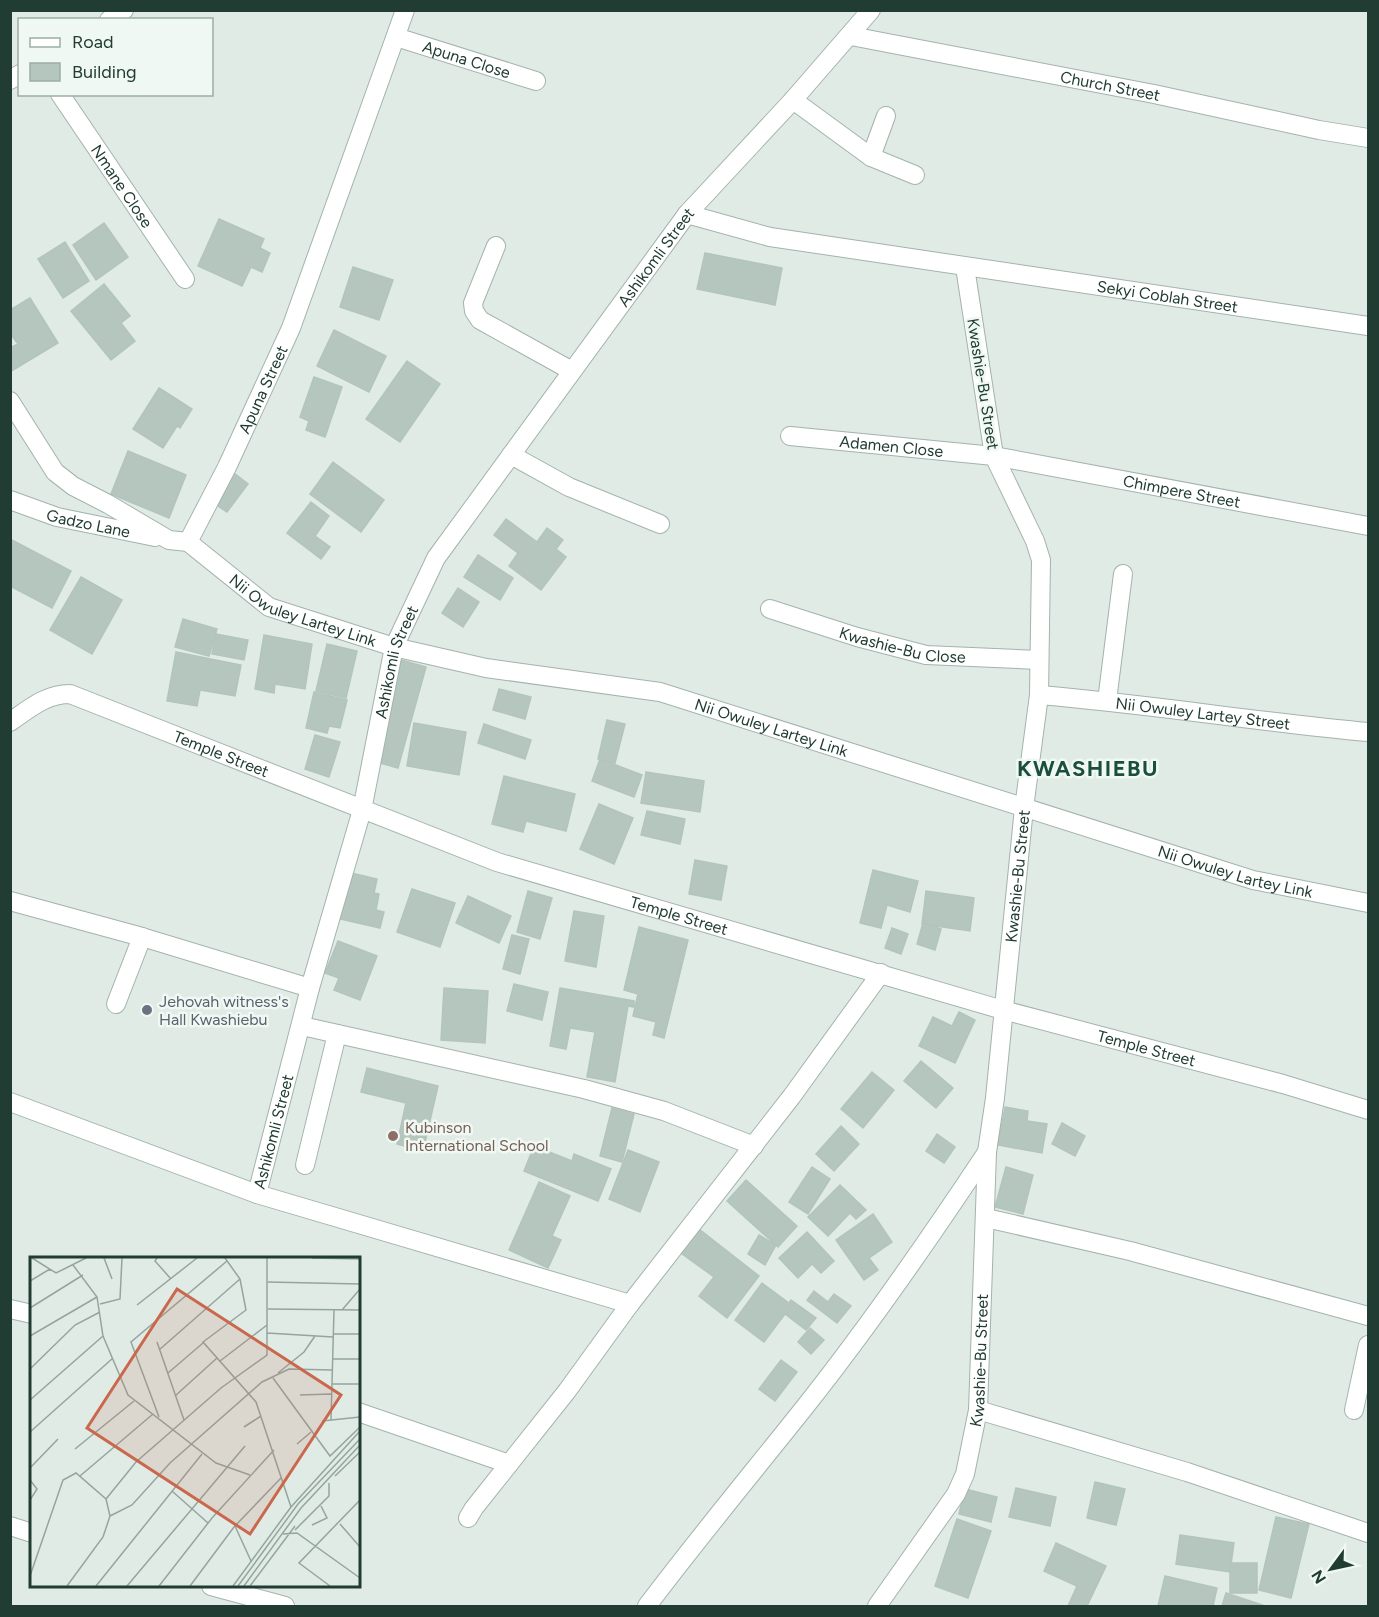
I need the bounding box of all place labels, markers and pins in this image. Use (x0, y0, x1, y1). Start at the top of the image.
place label: Jehovah witness's Hall Kwashiebu (159, 992, 289, 1029)
marker: Jehovah witness's Hall Kwashiebu (140, 1003, 154, 1017)
place label: Kubinson International School (405, 1118, 549, 1155)
marker: Kubinson International School (386, 1129, 400, 1143)

